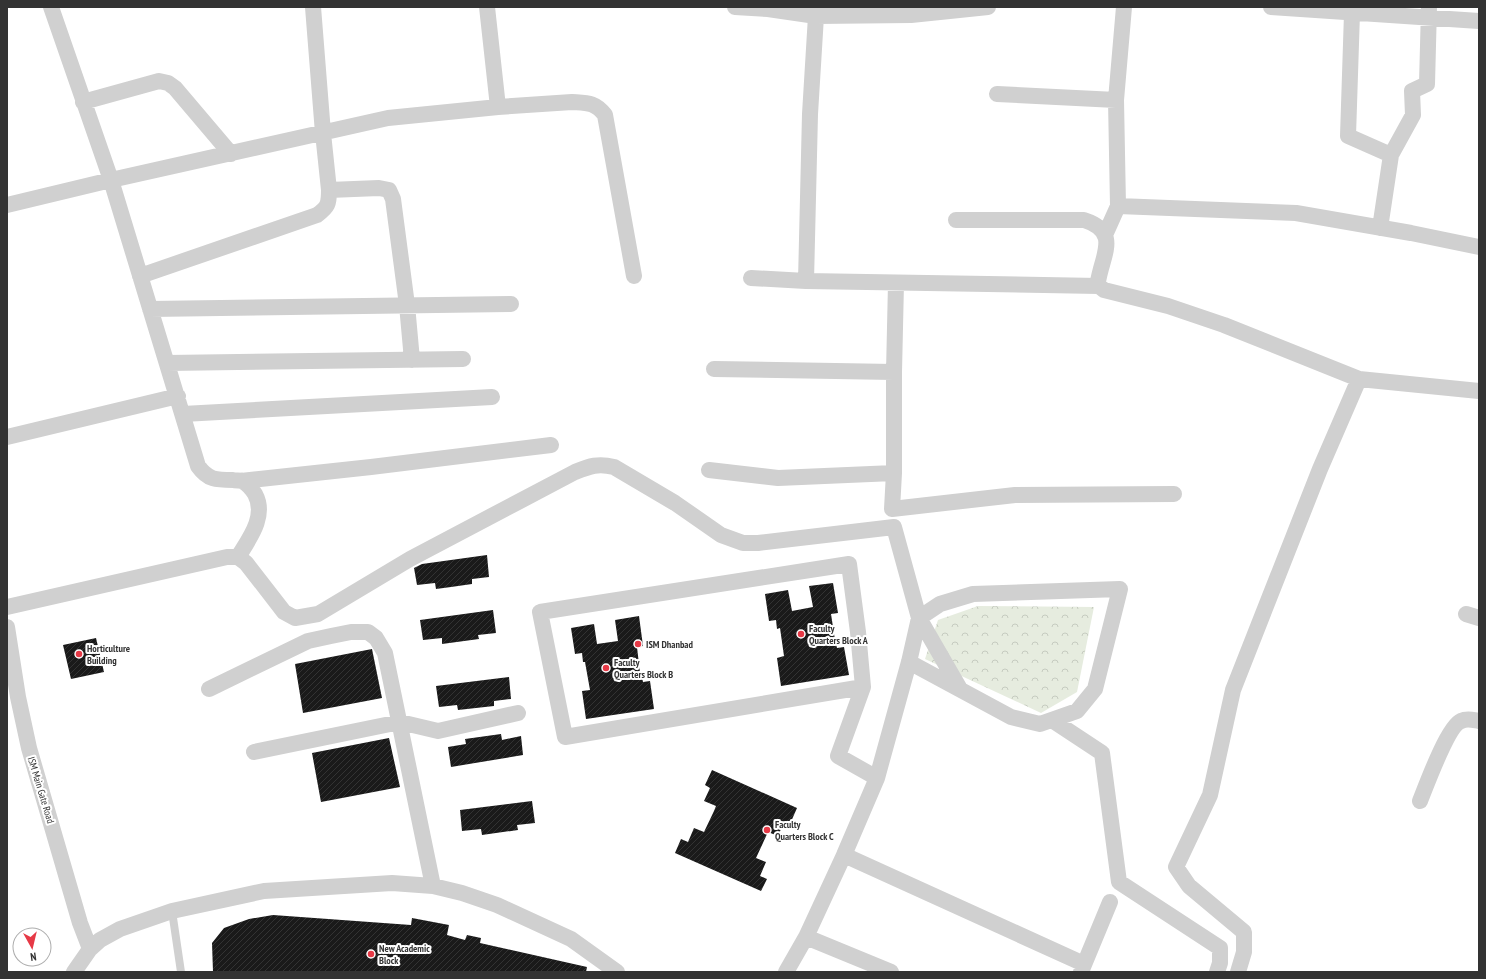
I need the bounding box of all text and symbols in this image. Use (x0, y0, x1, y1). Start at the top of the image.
place label: Faculty Quarters Block A (809, 622, 869, 647)
marker: Faculty Quarters Block A (796, 629, 806, 639)
place label: ISM Dhanbad (646, 638, 693, 651)
marker: ISM Dhanbad (633, 639, 643, 649)
place label: Horticulture Building (87, 642, 130, 667)
marker: Horticulture Building (74, 649, 84, 659)
place label: Faculty Quarters Block B (614, 656, 673, 681)
marker: Faculty Quarters Block B (601, 663, 611, 673)
street label: ISM Main Gate Road (25, 755, 57, 825)
place label: Faculty Quarters Block C (775, 818, 834, 843)
marker: Faculty Quarters Block C (762, 825, 772, 835)
north arrow (12, 927, 52, 967)
place label: New Academic Block (379, 942, 430, 967)
marker: New Academic Block (366, 949, 376, 959)
text: N (29, 950, 37, 964)

